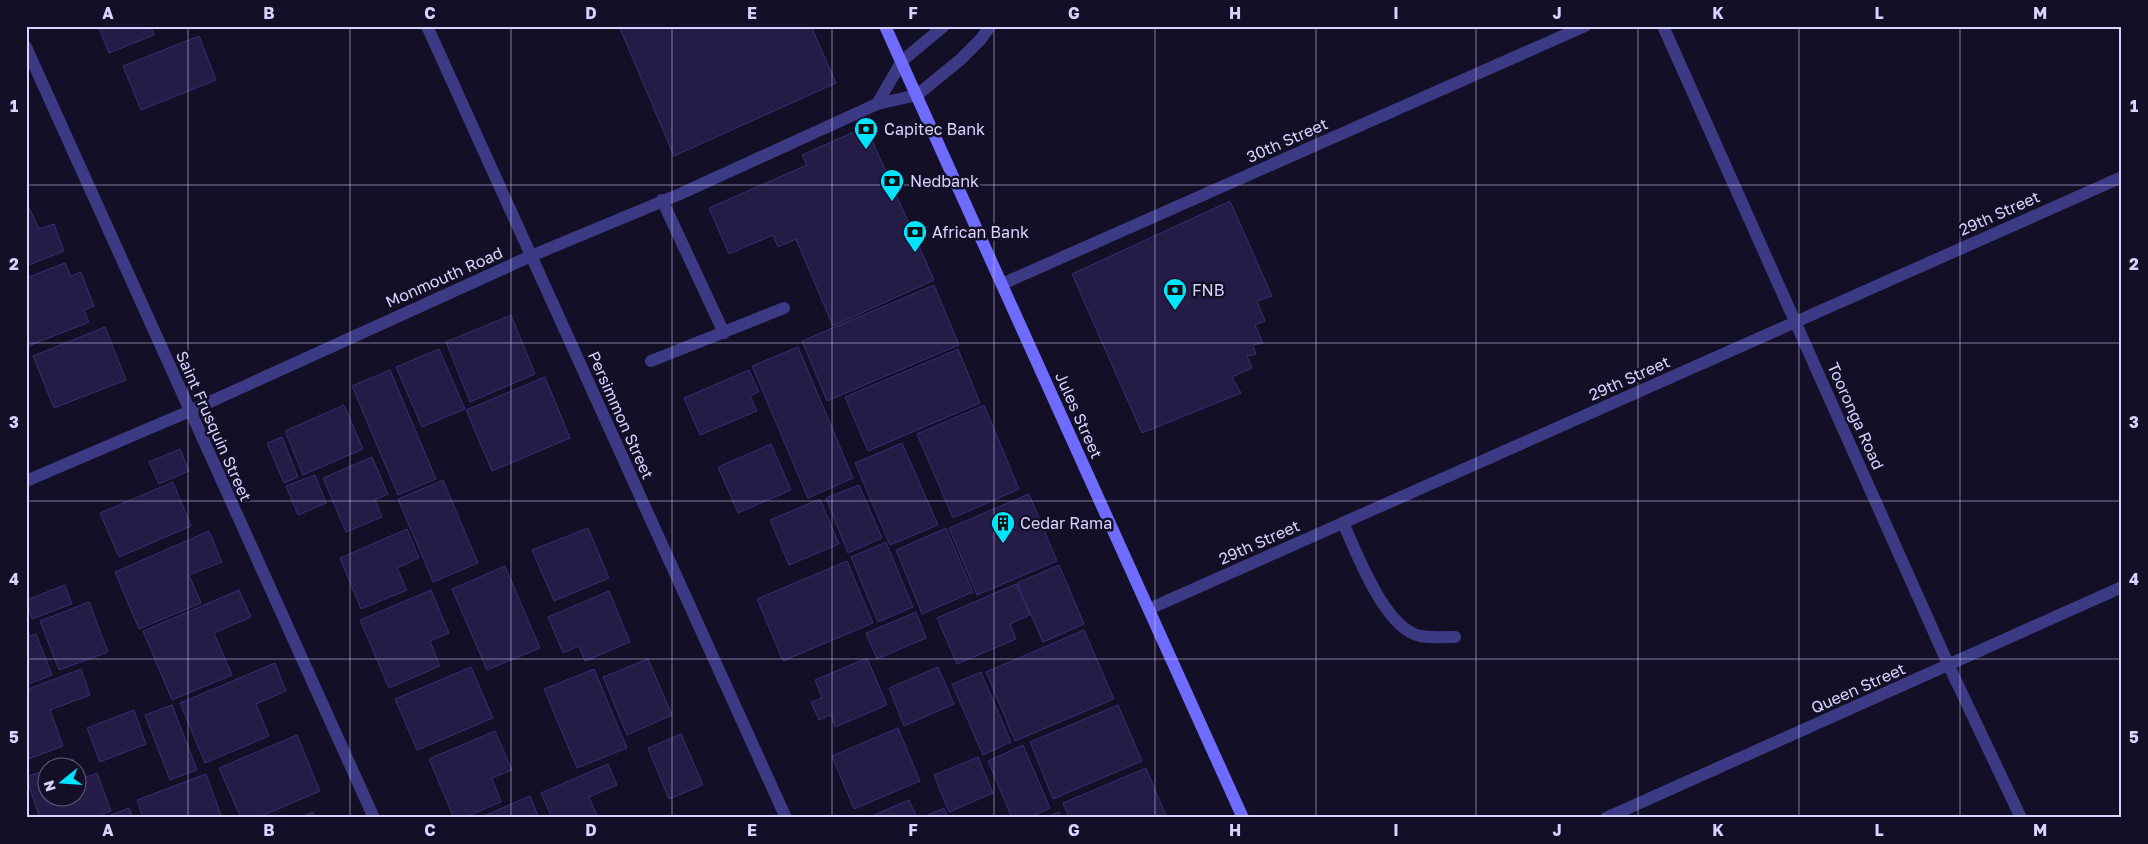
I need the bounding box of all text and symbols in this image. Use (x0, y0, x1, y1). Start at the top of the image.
text: A (102, 3, 114, 23)
text: B (263, 3, 275, 23)
text: C (424, 3, 436, 23)
text: D (585, 3, 597, 23)
text: E (747, 3, 757, 23)
text: F (908, 3, 918, 23)
text: G (1068, 3, 1080, 23)
text: H (1229, 3, 1241, 23)
text: I (1393, 3, 1399, 23)
text: J (1552, 3, 1562, 23)
text: K (1712, 3, 1724, 23)
text: L (1874, 3, 1884, 23)
text: M (2033, 3, 2047, 23)
text: 1 (10, 96, 18, 116)
text: 1 (2130, 96, 2138, 116)
street label: 30th Street (1243, 113, 1331, 167)
bank icon: Capitec Bank (853, 116, 879, 150)
place label: Capitec Bank (884, 119, 985, 139)
bank icon: Nedbank (879, 168, 905, 202)
place label: Nedbank (910, 171, 979, 191)
street label: 29th Street (1955, 186, 2043, 240)
bank icon: African Bank (902, 219, 928, 253)
place label: African Bank (932, 222, 1029, 242)
street label: Monmouth Road (382, 242, 506, 312)
text: 2 (9, 254, 19, 274)
text: 2 (2129, 254, 2139, 274)
bank icon: FNB (1162, 277, 1188, 311)
place label: FNB (1192, 280, 1224, 300)
street label: Saint Frusquin Street (172, 348, 256, 504)
street label: Persimmon Street (584, 348, 658, 482)
street label: 29th Street (1585, 351, 1673, 405)
street label: Tooronga Road (1823, 359, 1889, 473)
street label: Jules Street (1051, 369, 1107, 461)
text: 3 (9, 412, 19, 432)
text: 3 (2129, 412, 2139, 432)
building icon: Cedar Rama (990, 510, 1016, 544)
place label: Cedar Rama (1020, 513, 1112, 533)
street label: 29th Street (1215, 515, 1303, 569)
text: 4 (9, 569, 19, 589)
text: 4 (2129, 569, 2139, 589)
street label: Queen Street (1808, 658, 1908, 718)
text: 5 (9, 727, 19, 747)
text: 5 (2129, 727, 2139, 747)
north arrow (38, 756, 88, 806)
text: N (39, 778, 59, 794)
text: A (102, 820, 114, 840)
text: B (263, 820, 275, 840)
text: C (424, 820, 436, 840)
text: D (585, 820, 597, 840)
text: E (747, 820, 757, 840)
text: F (908, 820, 918, 840)
text: G (1068, 820, 1080, 840)
text: H (1229, 820, 1241, 840)
text: I (1393, 820, 1399, 840)
text: J (1552, 820, 1562, 840)
text: K (1712, 820, 1724, 840)
text: L (1874, 820, 1884, 840)
text: M (2033, 820, 2047, 840)

